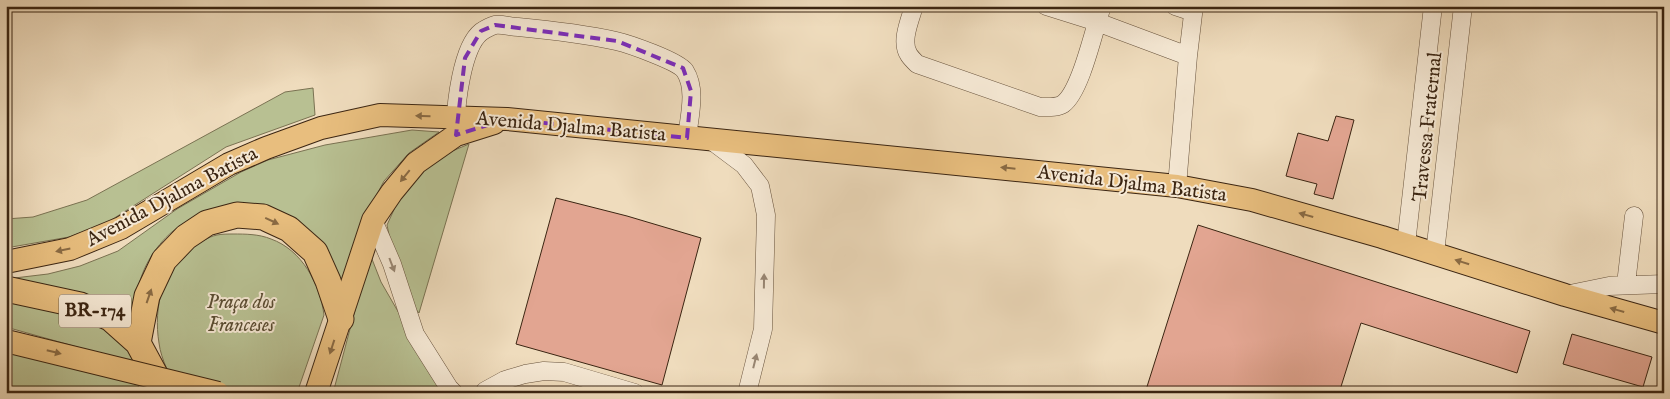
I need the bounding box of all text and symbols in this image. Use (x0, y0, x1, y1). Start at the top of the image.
street label: Travessa Fraternal (1408, 50, 1448, 203)
street label: Avenida Djalma Batista (474, 106, 667, 148)
one-way arrow (415, 112, 431, 120)
street label: Avenida Djalma Batista (81, 141, 262, 253)
street label: Avenida Djalma Batista (1035, 160, 1228, 208)
one-way arrow (1000, 164, 1016, 172)
one-way arrow (400, 169, 411, 182)
one-way arrow (1298, 211, 1314, 219)
one-way arrow (264, 217, 279, 225)
one-way arrow (55, 247, 71, 255)
one-way arrow (1454, 257, 1469, 265)
one-way arrow (389, 258, 396, 273)
one-way arrow (760, 272, 768, 288)
one-way arrow (145, 288, 153, 303)
park label: Praça dos Franceses (207, 290, 276, 338)
road number: BR-174 (59, 294, 131, 328)
one-way arrow (1609, 305, 1624, 313)
one-way arrow (327, 339, 335, 354)
one-way arrow (46, 348, 61, 356)
one-way arrow (751, 354, 759, 369)

